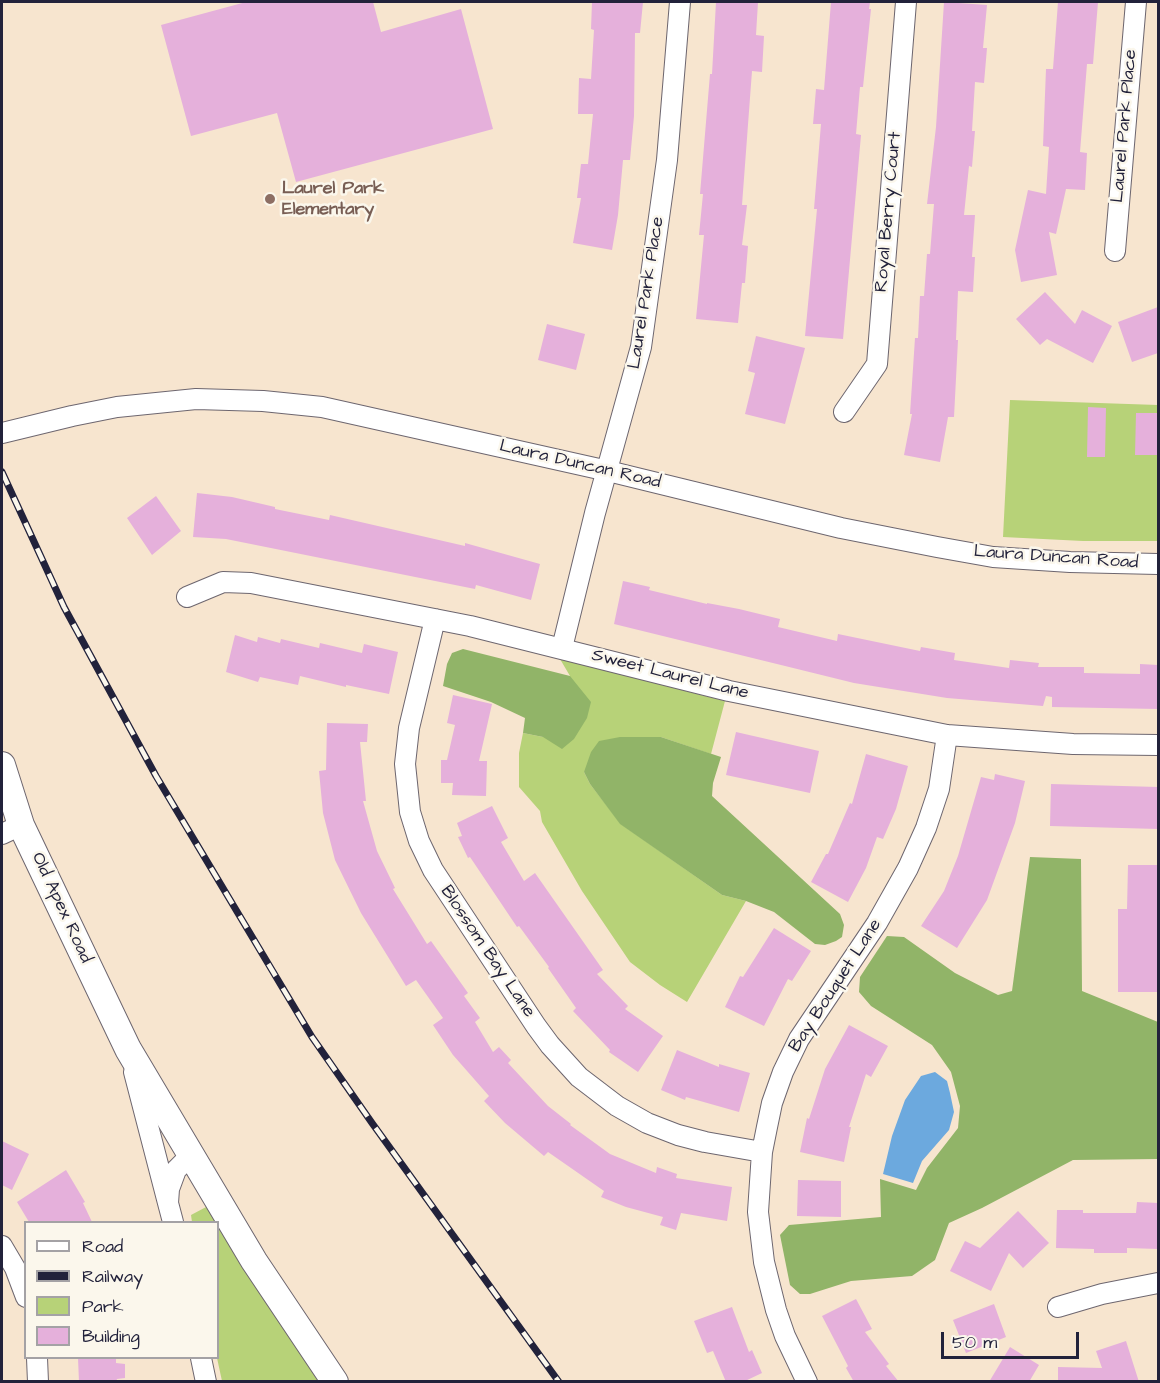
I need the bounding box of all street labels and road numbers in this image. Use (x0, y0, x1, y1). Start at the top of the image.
street label: Laurel Park Place (1108, 48, 1142, 204)
street label: Royal Berry Court (871, 131, 907, 293)
street label: Laurel Park Place (624, 215, 670, 371)
street label: Laura Duncan Road (497, 436, 663, 494)
street label: Laura Duncan Road (973, 541, 1139, 575)
street label: Sweet Laurel Lane (589, 645, 751, 705)
street label: Old Apex Road (26, 849, 96, 967)
street label: Blossom Bay Lane (435, 882, 539, 1022)
street label: Bay Bouquet Lane (785, 916, 887, 1056)

